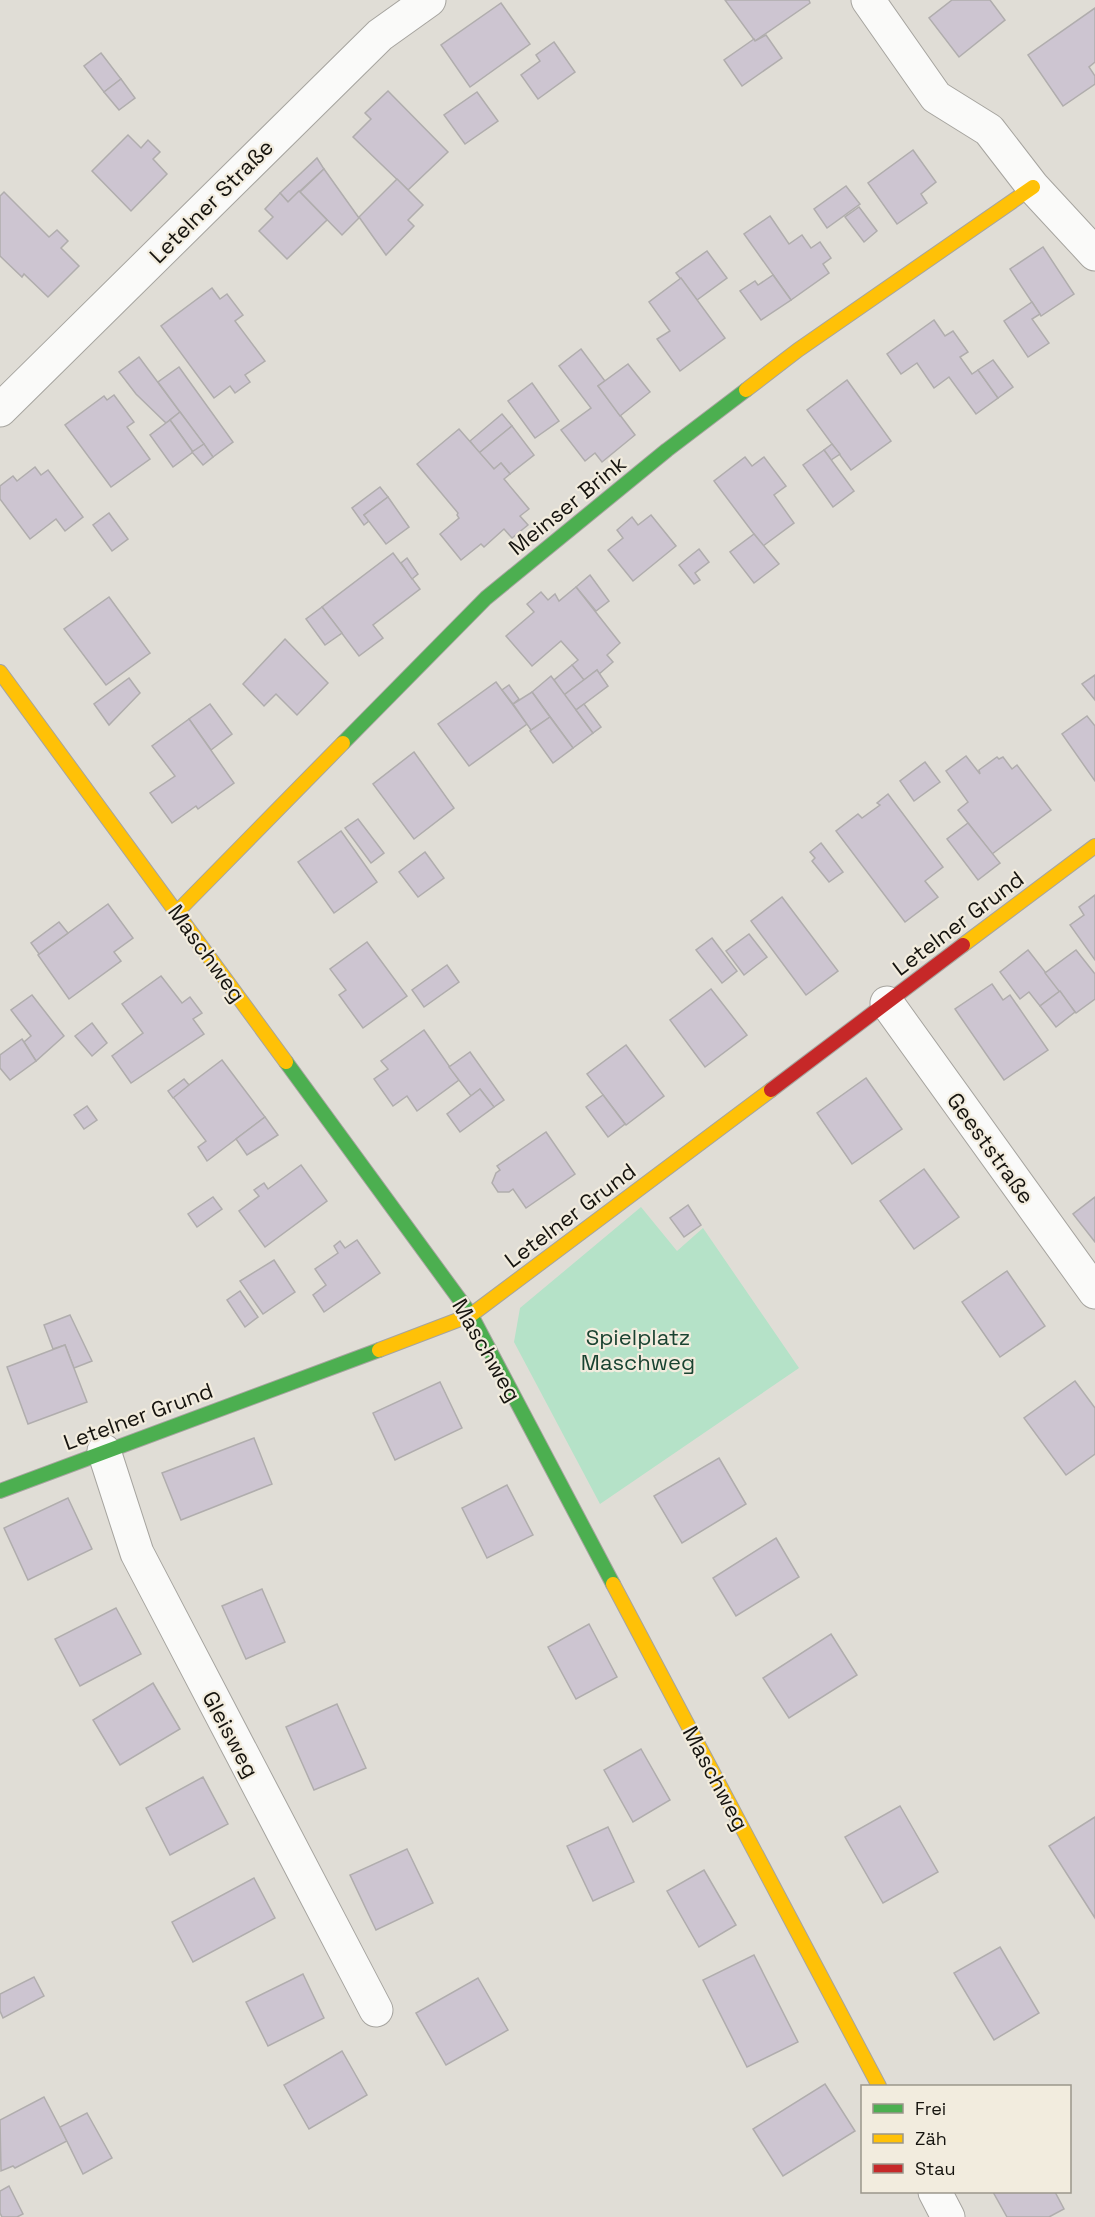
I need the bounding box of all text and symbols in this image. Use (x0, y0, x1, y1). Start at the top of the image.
street label: Letelner Straße (143, 133, 279, 269)
street label: Meinser Brink (503, 449, 632, 561)
street label: Letelner Grund (887, 865, 1029, 981)
street label: Maschweg (162, 899, 252, 1007)
street label: Geeststraße (941, 1087, 1041, 1209)
street label: Letelner Grund (499, 1157, 641, 1273)
street label: Maschweg (446, 1294, 528, 1406)
park label: Spielplatz Maschweg (581, 1323, 695, 1376)
street label: Letelner Grund (59, 1376, 217, 1456)
street label: Gleisweg (197, 1686, 265, 1782)
street label: Maschweg (677, 1721, 755, 1835)
legend (861, 2085, 1071, 2193)
text: Frei (915, 2097, 946, 2120)
text: Zäh (915, 2127, 947, 2150)
text: Stau (915, 2157, 955, 2180)

